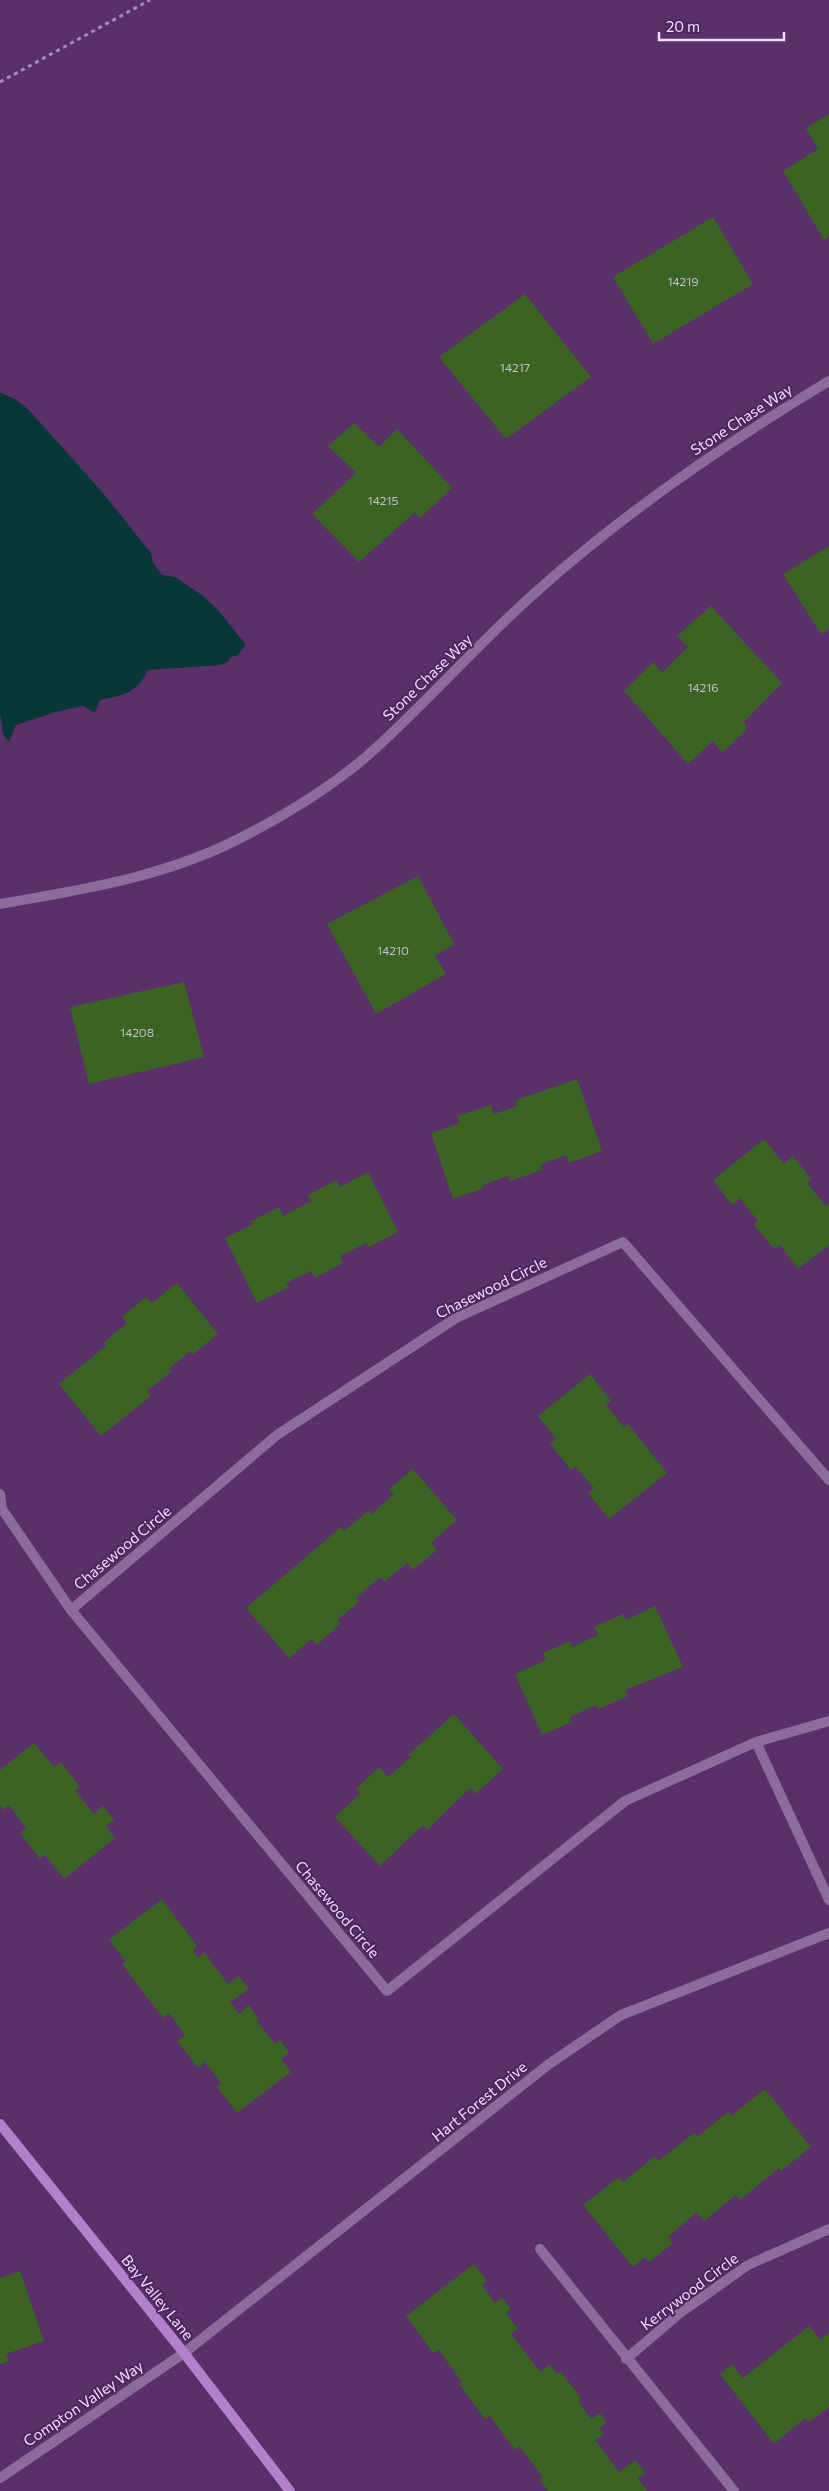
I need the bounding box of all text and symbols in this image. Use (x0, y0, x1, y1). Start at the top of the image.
scale bar (659, 10, 784, 42)
text: 20 m (666, 17, 700, 35)
house number: 14219 (667, 274, 699, 288)
house number: 14217 (500, 360, 530, 374)
street label: Stone Chase Way (687, 379, 795, 458)
house number: 14215 (368, 493, 399, 507)
street label: Stone Chase Way (379, 630, 476, 724)
house number: 14216 (687, 680, 719, 694)
house number: 14210 (377, 943, 409, 957)
house number: 14208 (120, 1025, 154, 1039)
street label: Chasewood Circle (432, 1252, 550, 1322)
street label: Chasewood Circle (70, 1501, 174, 1593)
street label: Chasewood Circle (292, 1857, 384, 1961)
street label: Hart Forest Drive (428, 2057, 530, 2145)
street label: Kerrywood Circle (637, 2248, 741, 2334)
street label: Bay Valley Lane (118, 2251, 198, 2343)
street label: Compton Valley Way (20, 2356, 147, 2450)

